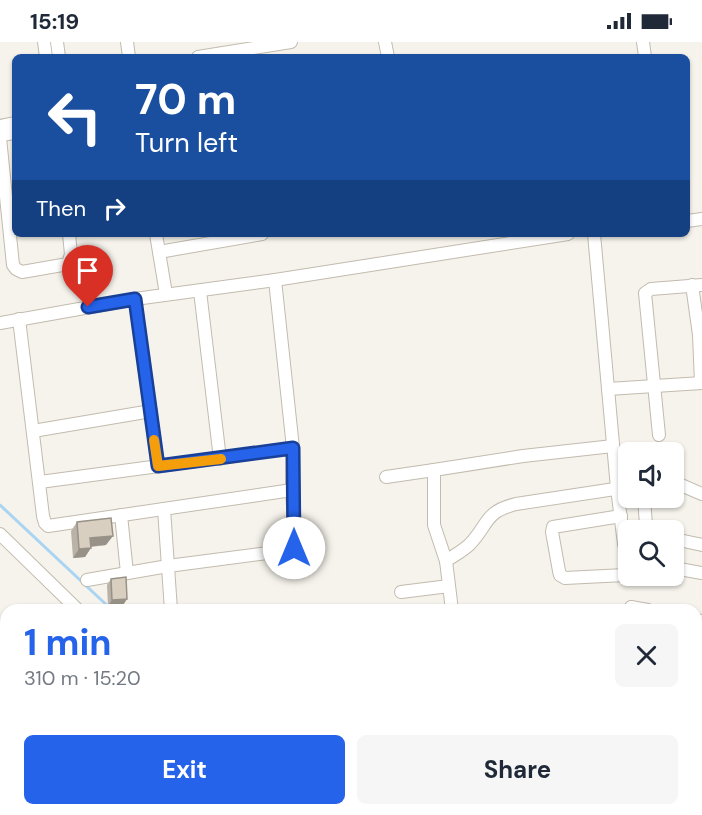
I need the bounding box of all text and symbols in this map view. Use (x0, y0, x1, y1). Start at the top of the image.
text: 15:19 (30, 7, 79, 36)
text: 70 m (135, 72, 236, 127)
icon: left (36, 78, 114, 156)
text: Turn left (135, 125, 238, 160)
icon: right (98, 192, 131, 225)
text: Then (36, 194, 86, 223)
pin (62, 245, 113, 307)
icon: arrive (71, 254, 104, 287)
map controls (618, 442, 684, 586)
button: sound (618, 442, 684, 508)
position arrow (262, 516, 326, 580)
button: search (618, 520, 684, 586)
text: 1 min (24, 619, 112, 666)
button: close (615, 624, 678, 687)
text: 310 m · 15:20 (24, 665, 141, 691)
button: Exit (24, 735, 345, 804)
button: Share (357, 735, 678, 804)

